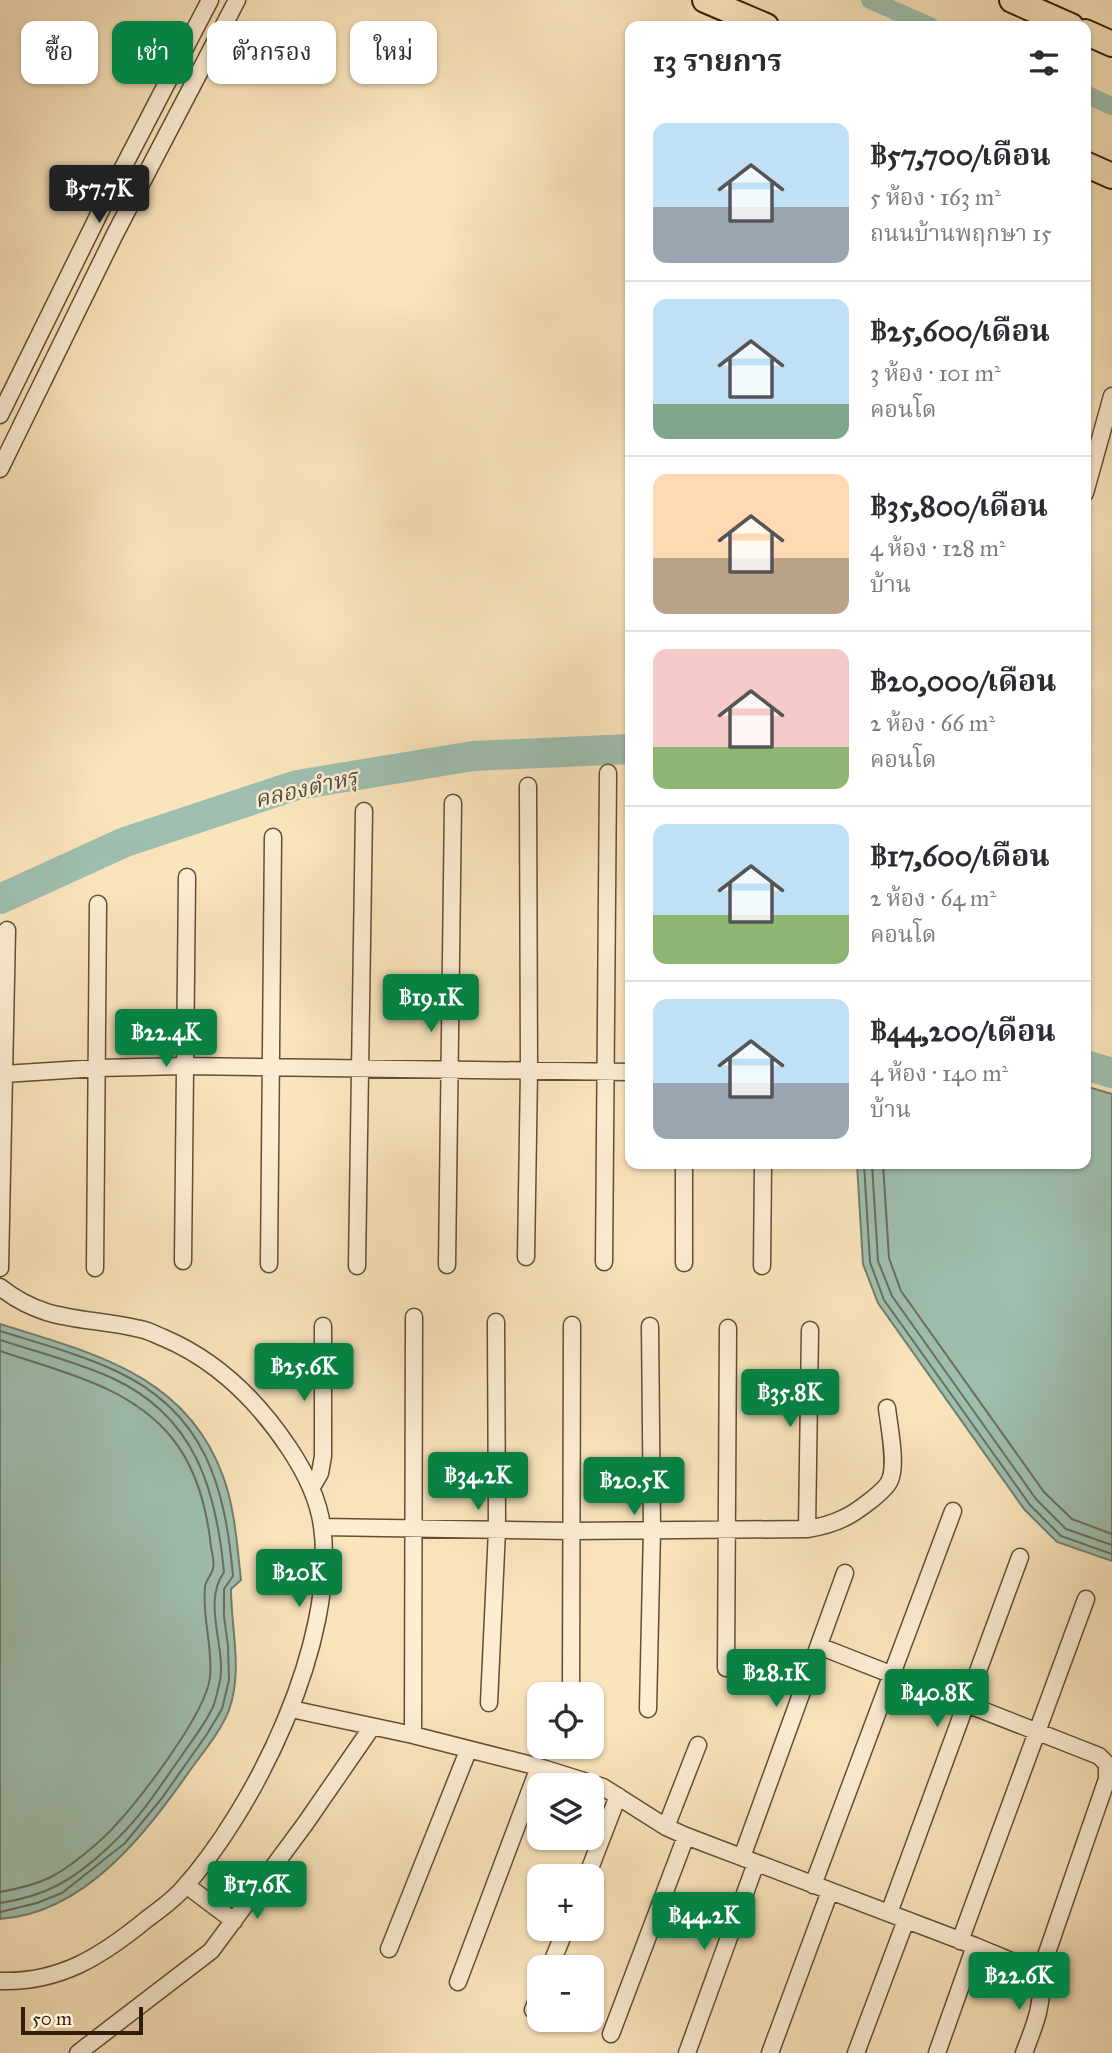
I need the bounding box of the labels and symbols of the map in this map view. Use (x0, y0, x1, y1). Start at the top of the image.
pin: ฿57.7K (42, 166, 156, 225)
water label: คลองตำหรุ (252, 762, 363, 814)
pin: ฿19.1K (374, 974, 488, 1034)
pin: ฿22.4K (109, 1010, 223, 1069)
pin: ฿25.6K (247, 1344, 361, 1403)
pin: ฿35.8K (733, 1370, 847, 1429)
pin: ฿34.2K (421, 1452, 535, 1512)
pin: ฿20.5K (577, 1458, 691, 1517)
pin: ฿20K (258, 1550, 340, 1609)
pin: ฿28.1K (719, 1650, 833, 1709)
pin: ฿40.8K (880, 1670, 994, 1729)
pin: ฿17.6K (200, 1862, 314, 1921)
pin: ฿44.2K (647, 1892, 761, 1952)
pin: ฿22.6K (962, 1952, 1076, 2012)
scale bar (21, 2004, 144, 2036)

